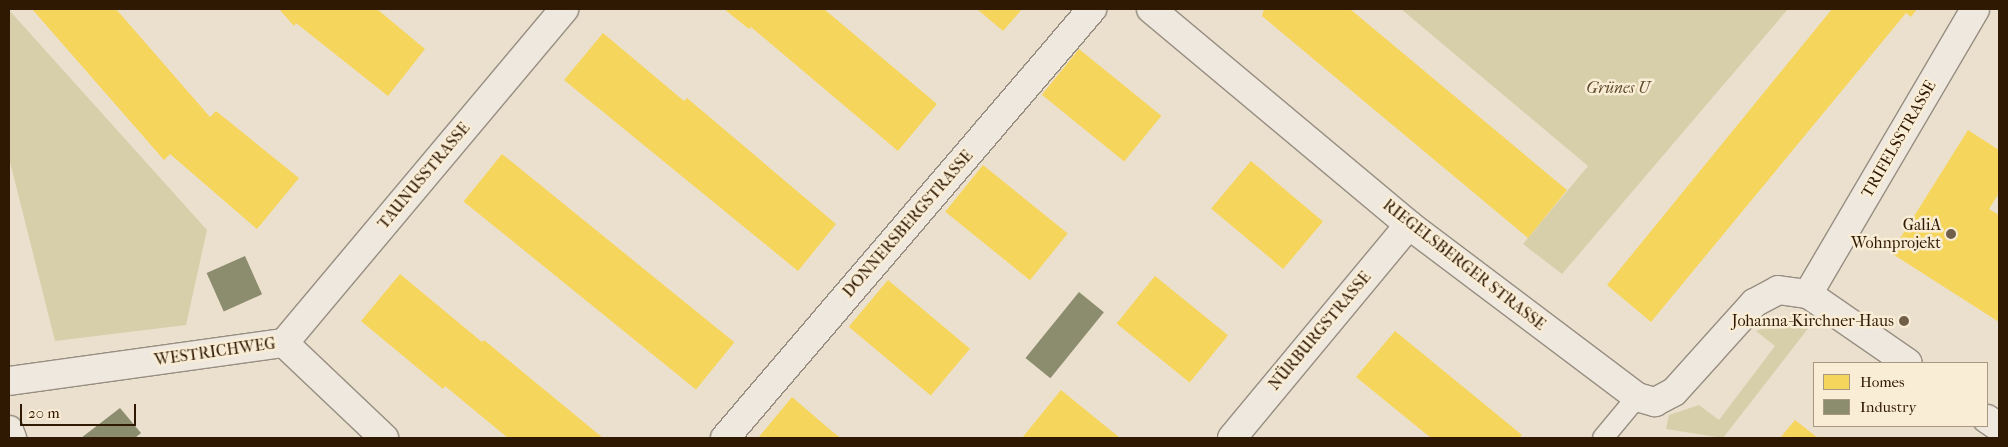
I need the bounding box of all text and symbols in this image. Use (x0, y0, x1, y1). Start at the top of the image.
street label: TRIFELSSTRASSE (1858, 77, 1940, 201)
park label: Grünes U (1586, 78, 1650, 98)
street label: TAUNUSSTRASSE (374, 119, 474, 233)
street label: DONNERSBERGSTRASSE (839, 147, 977, 301)
street label: RIEGELSBERGER STRASSE (1379, 195, 1549, 335)
place label: GaliA Wohnprojekt (1851, 215, 1941, 253)
marker: GaliA Wohnprojekt (1945, 228, 1957, 240)
street label: NÜRBURGSTRASSE (1265, 268, 1375, 394)
place label: Johanna-Kirchner-Haus (1732, 311, 1894, 331)
marker: Johanna-Kirchner-Haus (1898, 315, 1910, 327)
street label: WESTRICHWEG (153, 334, 277, 370)
legend (1813, 362, 1988, 427)
text: Homes (1860, 373, 1905, 391)
scale bar (22, 394, 139, 426)
text: Industry (1860, 398, 1916, 416)
text: 20 m (28, 404, 60, 422)

